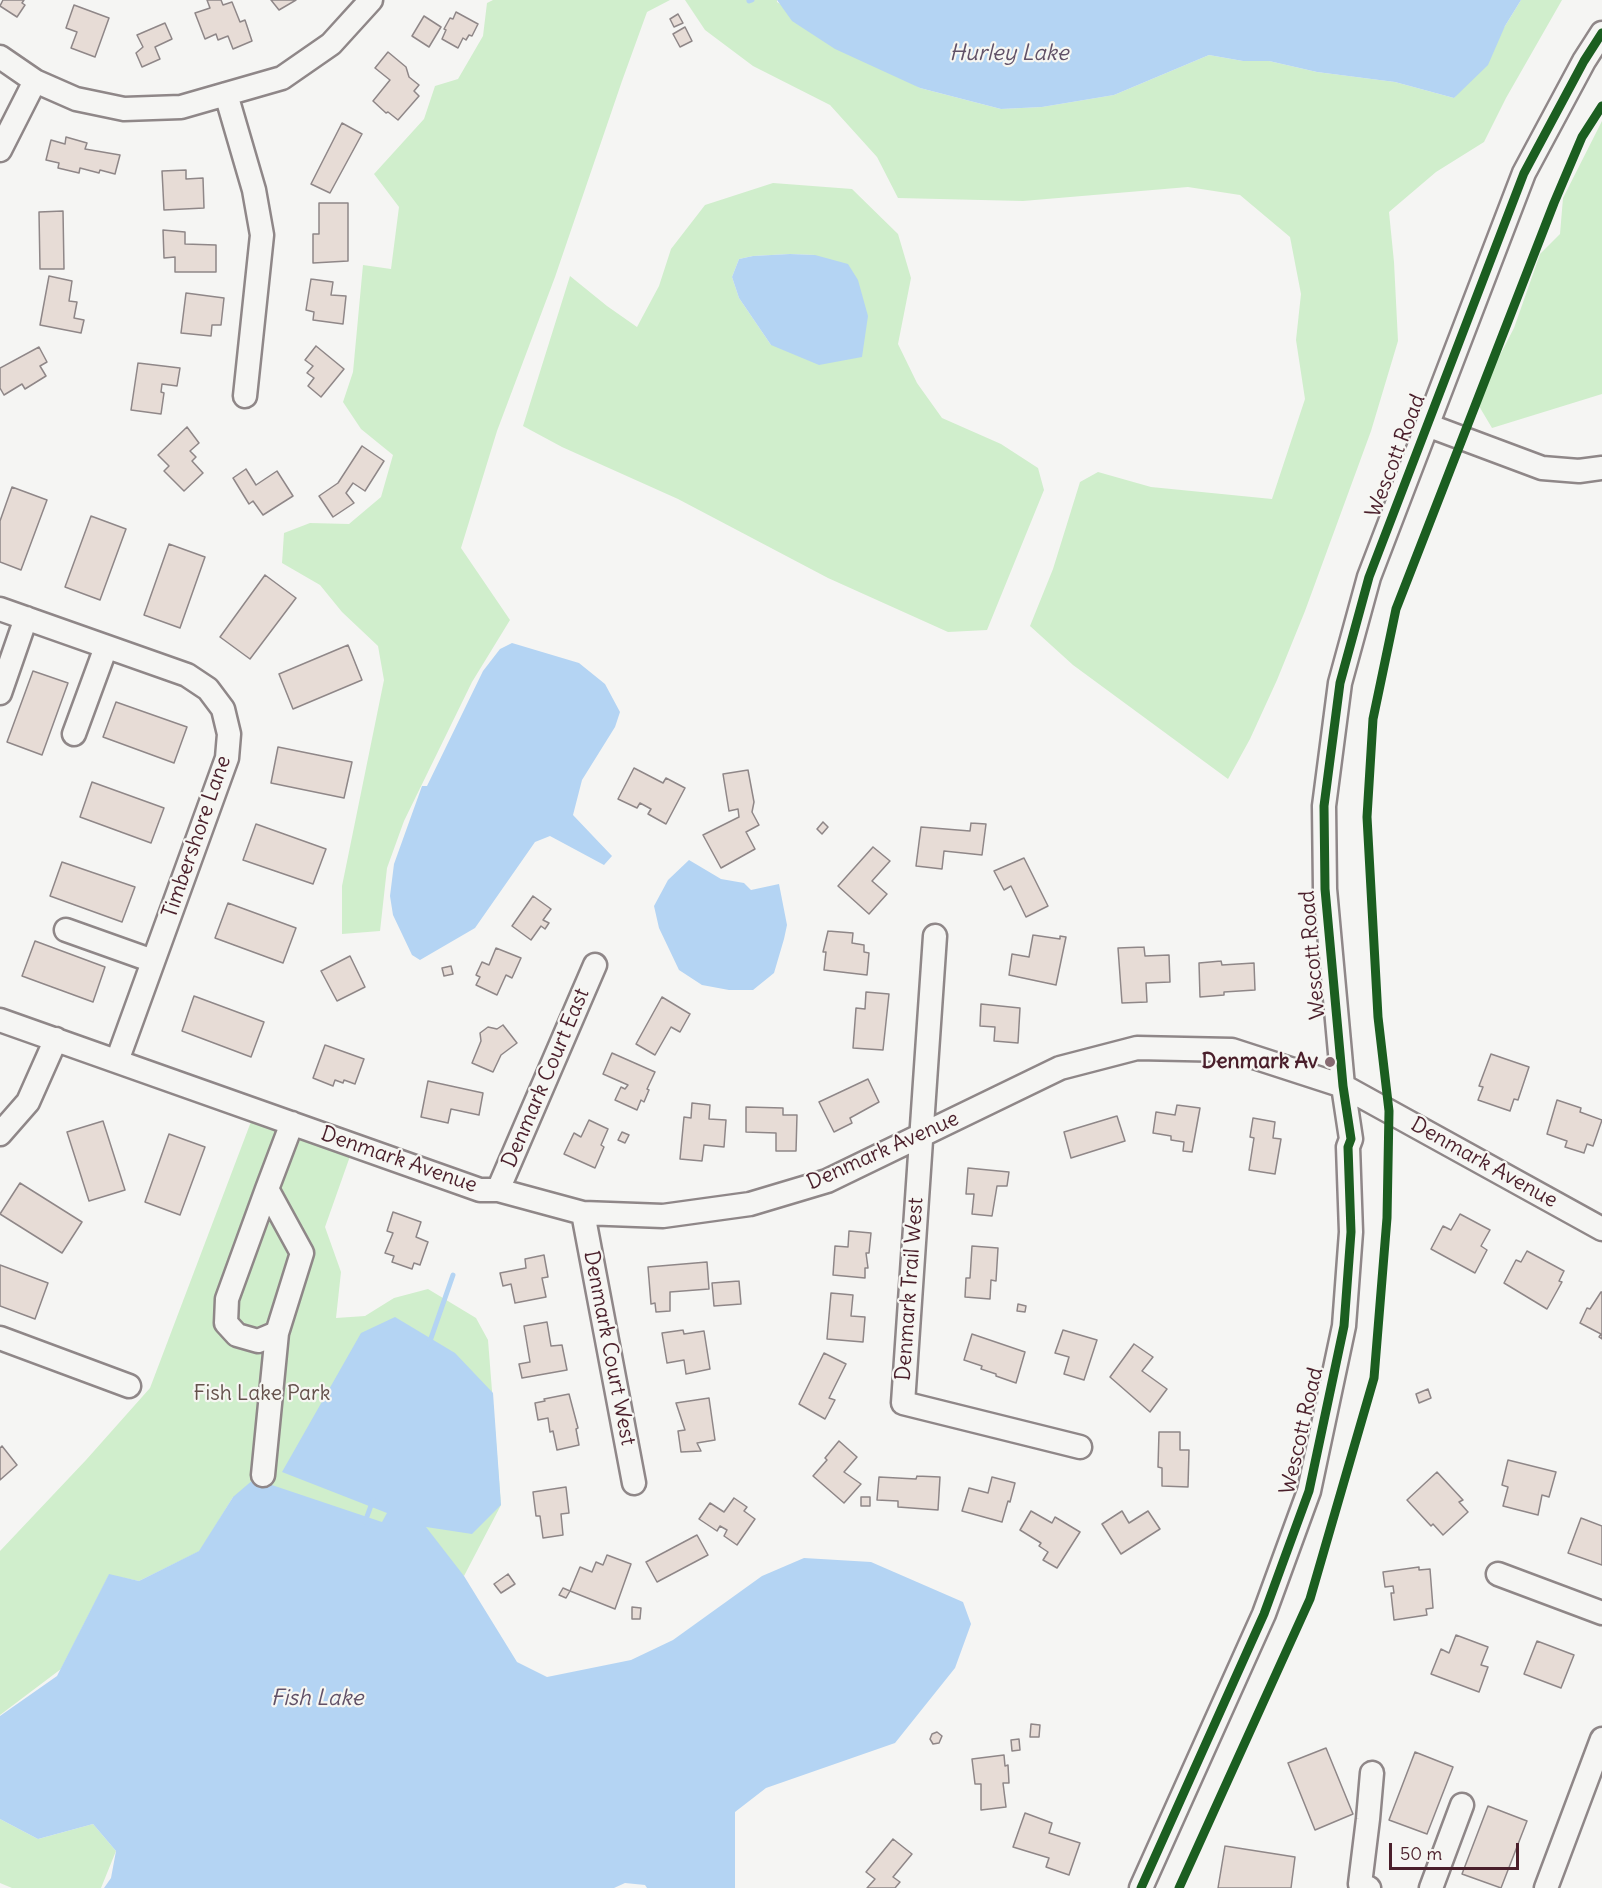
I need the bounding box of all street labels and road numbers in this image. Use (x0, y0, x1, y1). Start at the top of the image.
street label: Wescott Road (1361, 391, 1431, 521)
street label: Timbershore Lane (157, 753, 237, 921)
street label: Wescott Road (1295, 889, 1331, 1021)
street label: Denmark Court East (497, 985, 595, 1171)
street label: Denmark Avenue (803, 1106, 963, 1196)
street label: Denmark Avenue (1406, 1112, 1562, 1214)
street label: Denmark Avenue (318, 1121, 480, 1199)
street label: Denmark Trail West (891, 1197, 929, 1381)
street label: Denmark Court West (578, 1249, 640, 1447)
street label: Wescott Road (1275, 1365, 1329, 1497)

